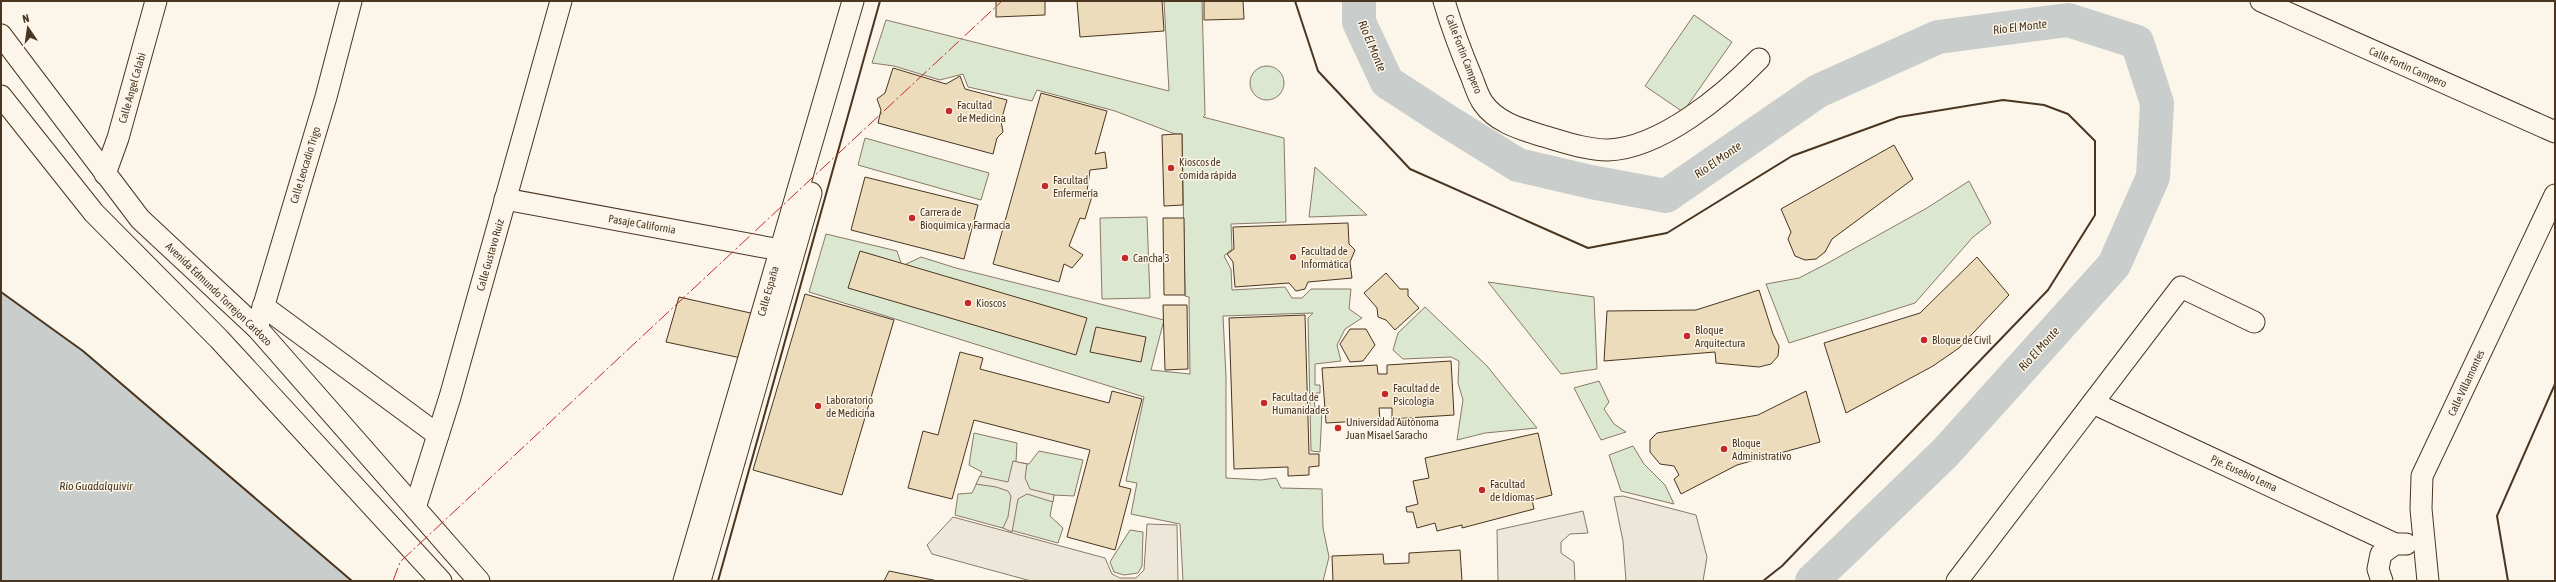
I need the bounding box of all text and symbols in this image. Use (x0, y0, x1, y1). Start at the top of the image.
north arrow (8, 8, 48, 48)
text: N (21, 12, 30, 25)
street label: Calle Fortin Campero (1443, 13, 1485, 95)
water label: Río El Monte (1992, 17, 2048, 37)
water label: Río El Monte (1355, 18, 1389, 74)
street label: Calle Fortin Campero (2367, 44, 2449, 90)
street label: Calle Angel Calabi (116, 51, 148, 125)
place label: Facultad de Medicina (957, 99, 1006, 124)
marker: Facultad de Medicina (944, 106, 954, 116)
street label: Calle Leocadio Trigo (288, 125, 322, 205)
water label: Río El Monte (1692, 138, 1745, 181)
place label: Kioscos de comida rápida (1179, 156, 1237, 181)
marker: Kioscos de comida rápida (1166, 163, 1176, 173)
place label: Facultad Enfermería (1053, 174, 1098, 199)
marker: Facultad Enfermería (1040, 181, 1050, 191)
place label: Carrera de Bioquímica y Farmacia (920, 206, 1010, 231)
street label: Pasaje California (607, 212, 677, 236)
marker: Carrera de Bioquímica y Farmacia (907, 213, 917, 223)
street label: Calle Gustavo Ruiz (474, 218, 506, 292)
street label: Avenida Edmundo Torrejon Cardozo (163, 240, 275, 348)
place label: Facultad de Informática (1301, 245, 1349, 270)
place label: Cancha 3 (1133, 252, 1170, 264)
marker: Facultad de Informática (1288, 252, 1298, 262)
marker: Cancha 3 (1120, 253, 1130, 263)
street label: Calle España (755, 265, 781, 317)
place label: Kioscos (976, 297, 1006, 309)
marker: Kioscos (963, 298, 973, 308)
place label: Bloque Arquitectura (1695, 324, 1745, 349)
water label: Río El Monte (2016, 324, 2063, 374)
marker: Bloque Arquitectura (1682, 331, 1692, 341)
place label: Bloque de Civil (1932, 334, 1991, 346)
marker: Bloque de Civil (1919, 335, 1929, 345)
street label: Calle Villamontes (2445, 348, 2487, 418)
place label: Facultad de Psicología (1393, 382, 1440, 407)
marker: Facultad de Psicología (1380, 389, 1390, 399)
place label: Facultad de Humanidades (1272, 391, 1329, 416)
place label: Laboratorio de Medicina (826, 394, 875, 419)
marker: Facultad de Humanidades (1259, 398, 1269, 408)
marker: Laboratorio de Medicina (813, 401, 823, 411)
place label: Universidad Autónoma Juan Misael Saracho (1346, 416, 1439, 441)
marker: Universidad Autónoma Juan Misael Saracho (1333, 423, 1343, 433)
place label: Bloque Administrativo (1732, 437, 1791, 462)
marker: Bloque Administrativo (1719, 444, 1729, 454)
street label: Pje. Eusebio Lema (2209, 452, 2279, 494)
place label: Facultad de Idiomas (1490, 478, 1534, 503)
water label: Río Guadalquivir (59, 479, 133, 493)
marker: Facultad de Idiomas (1477, 485, 1487, 495)

